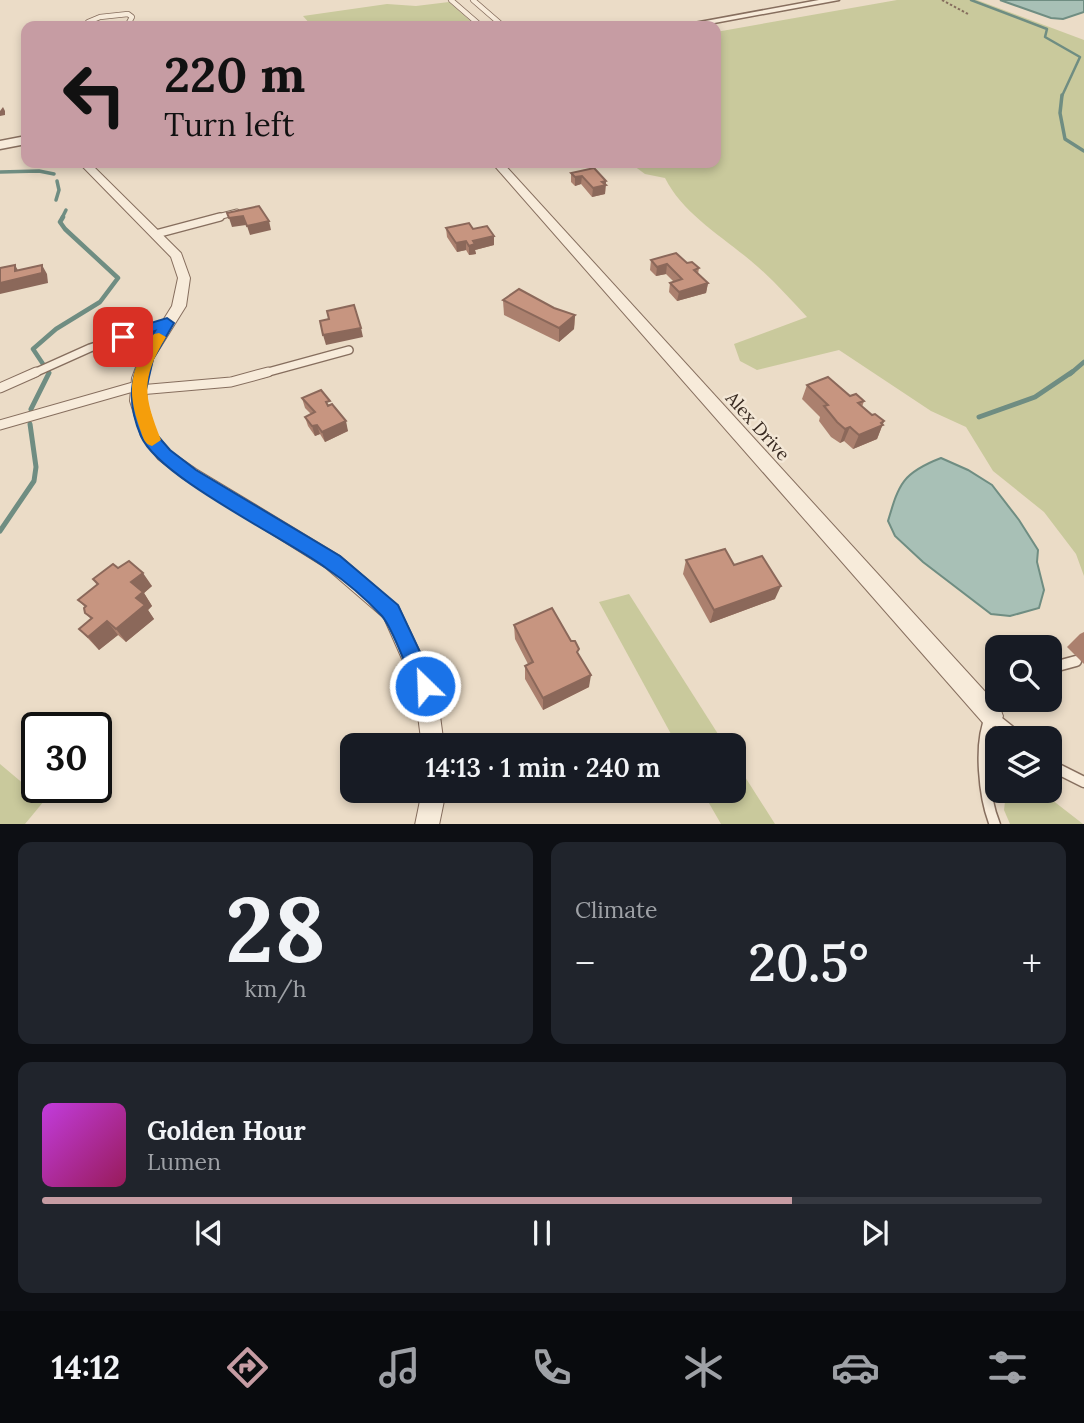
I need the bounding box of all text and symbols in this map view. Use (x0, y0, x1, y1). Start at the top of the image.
text: 220 m (164, 43, 305, 105)
icon: left (49, 49, 140, 140)
text: Turn left (164, 104, 294, 145)
pin (93, 307, 153, 367)
icon: arrive (104, 318, 142, 356)
street label: Alex Drive (720, 386, 795, 466)
map controls (985, 635, 1062, 803)
button: search (985, 635, 1062, 712)
position arrow (388, 649, 462, 723)
speed limit sign: 30 (21, 712, 112, 803)
button: layers (985, 726, 1062, 803)
text: 14:13 · 1 min · 240 m (425, 751, 661, 784)
text: 28 (225, 870, 326, 987)
text: Climate (575, 895, 657, 924)
text: 20.5° (748, 929, 869, 995)
text: − (575, 939, 595, 987)
text: + (1022, 939, 1042, 987)
text: km/h (244, 974, 307, 1003)
text: Golden Hour (147, 1114, 306, 1147)
text: Lumen (147, 1147, 221, 1176)
icon: previous (190, 1214, 228, 1252)
icon: pause (523, 1214, 561, 1252)
icon: next (856, 1214, 894, 1252)
icon: directions (223, 1343, 272, 1392)
icon: music (375, 1343, 424, 1392)
icon: phone (527, 1343, 576, 1392)
icon: climate (679, 1343, 728, 1392)
icon: car (831, 1343, 880, 1392)
icon: filters (983, 1343, 1032, 1392)
text: 14:12 (52, 1347, 120, 1388)

